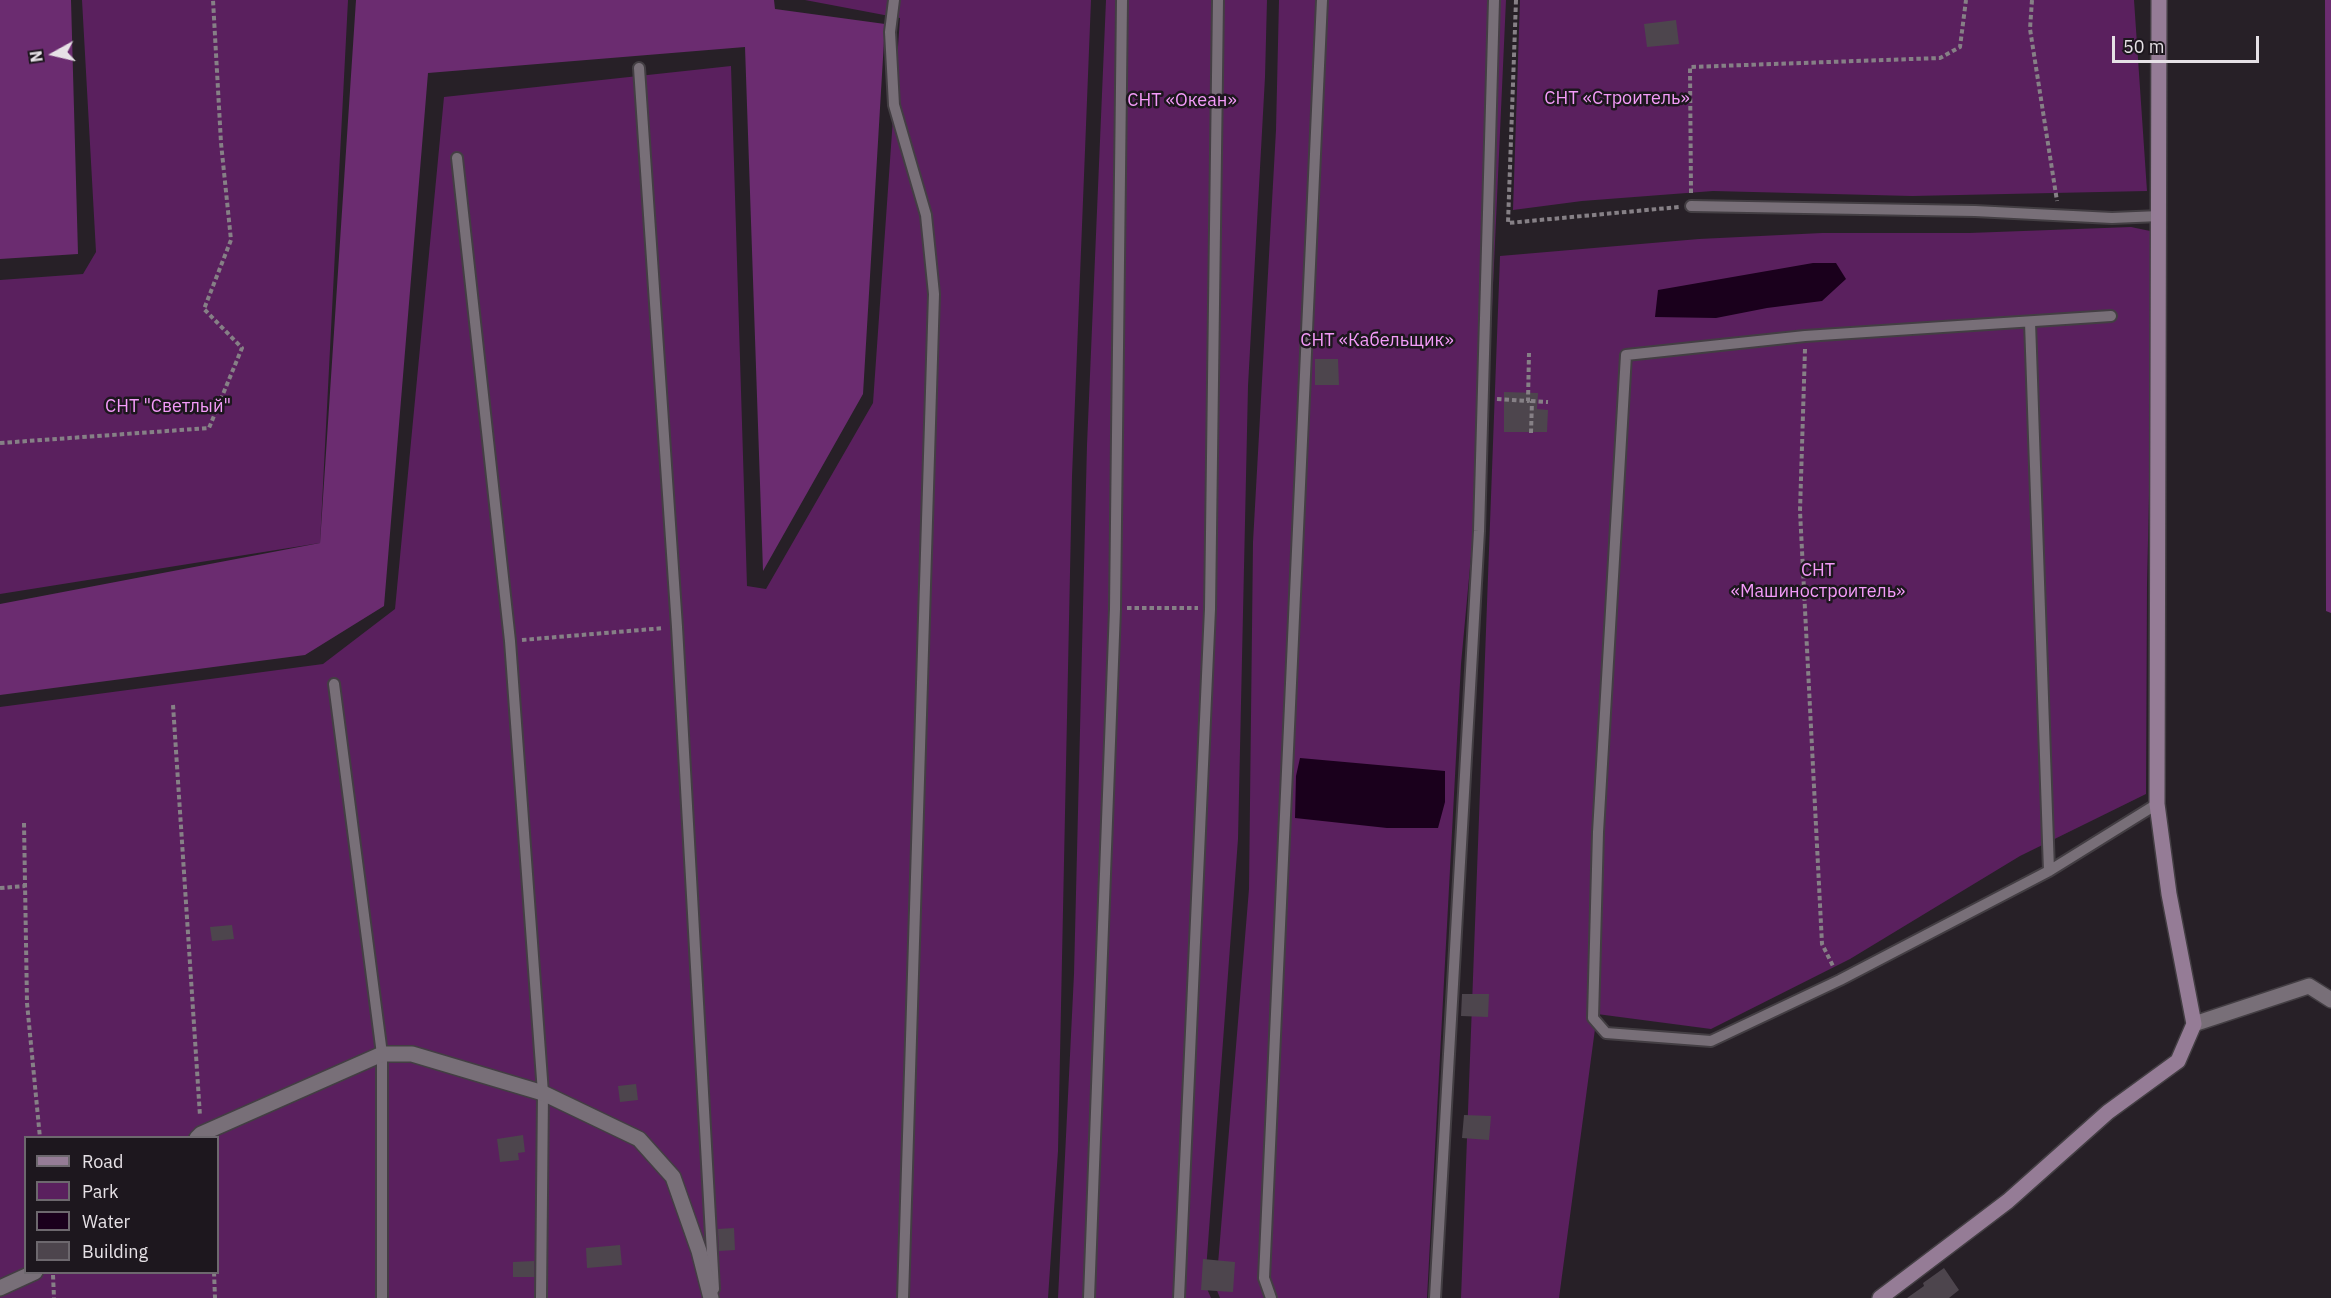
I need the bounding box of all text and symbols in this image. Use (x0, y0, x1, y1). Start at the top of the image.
north arrow (24, 24, 84, 84)
scale bar (2115, 24, 2262, 62)
text: 50 m (2123, 35, 2165, 58)
text: N (25, 49, 47, 64)
park label: СНТ «Строитель» (1544, 88, 1690, 110)
park label: СНТ «Океан» (1127, 90, 1237, 112)
park label: СНТ «Кабельщик» (1300, 330, 1454, 352)
park label: СНТ "Светлый" (105, 396, 231, 418)
park label: СНТ «Машиностроитель» (1731, 560, 1905, 602)
legend (24, 1136, 219, 1274)
text: Road (82, 1150, 123, 1173)
text: Park (82, 1180, 118, 1203)
text: Water (82, 1210, 130, 1233)
text: Building (82, 1240, 148, 1263)

